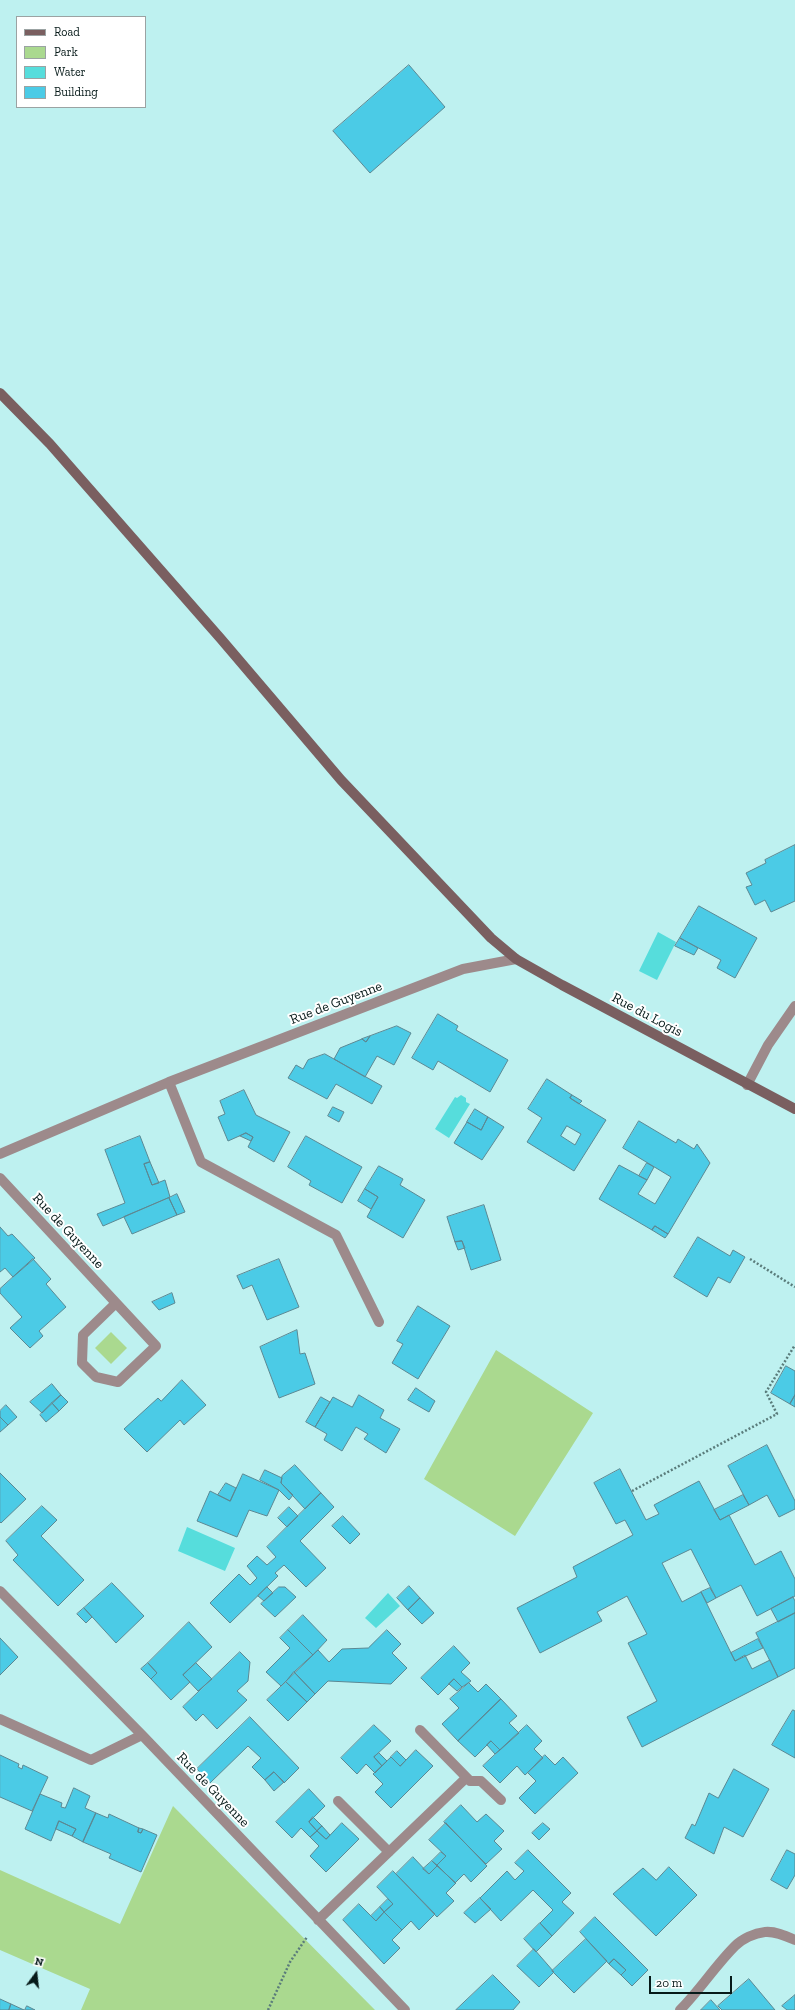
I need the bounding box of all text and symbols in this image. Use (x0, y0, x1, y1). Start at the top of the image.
legend (16, 16, 146, 108)
text: Road (54, 25, 80, 39)
text: Park (54, 45, 78, 59)
text: Water (54, 65, 86, 79)
text: Building (54, 85, 98, 99)
street label: Rue de Guyenne (288, 978, 384, 1028)
street label: Rue du Logis (609, 989, 685, 1041)
street label: Rue de Guyenne (29, 1190, 107, 1272)
street label: Rue de Guyenne (173, 1749, 253, 1831)
north arrow (16, 1954, 56, 1994)
text: N (34, 1955, 45, 1969)
scale bar (651, 1968, 734, 1994)
text: 20 m (656, 1976, 682, 1990)

